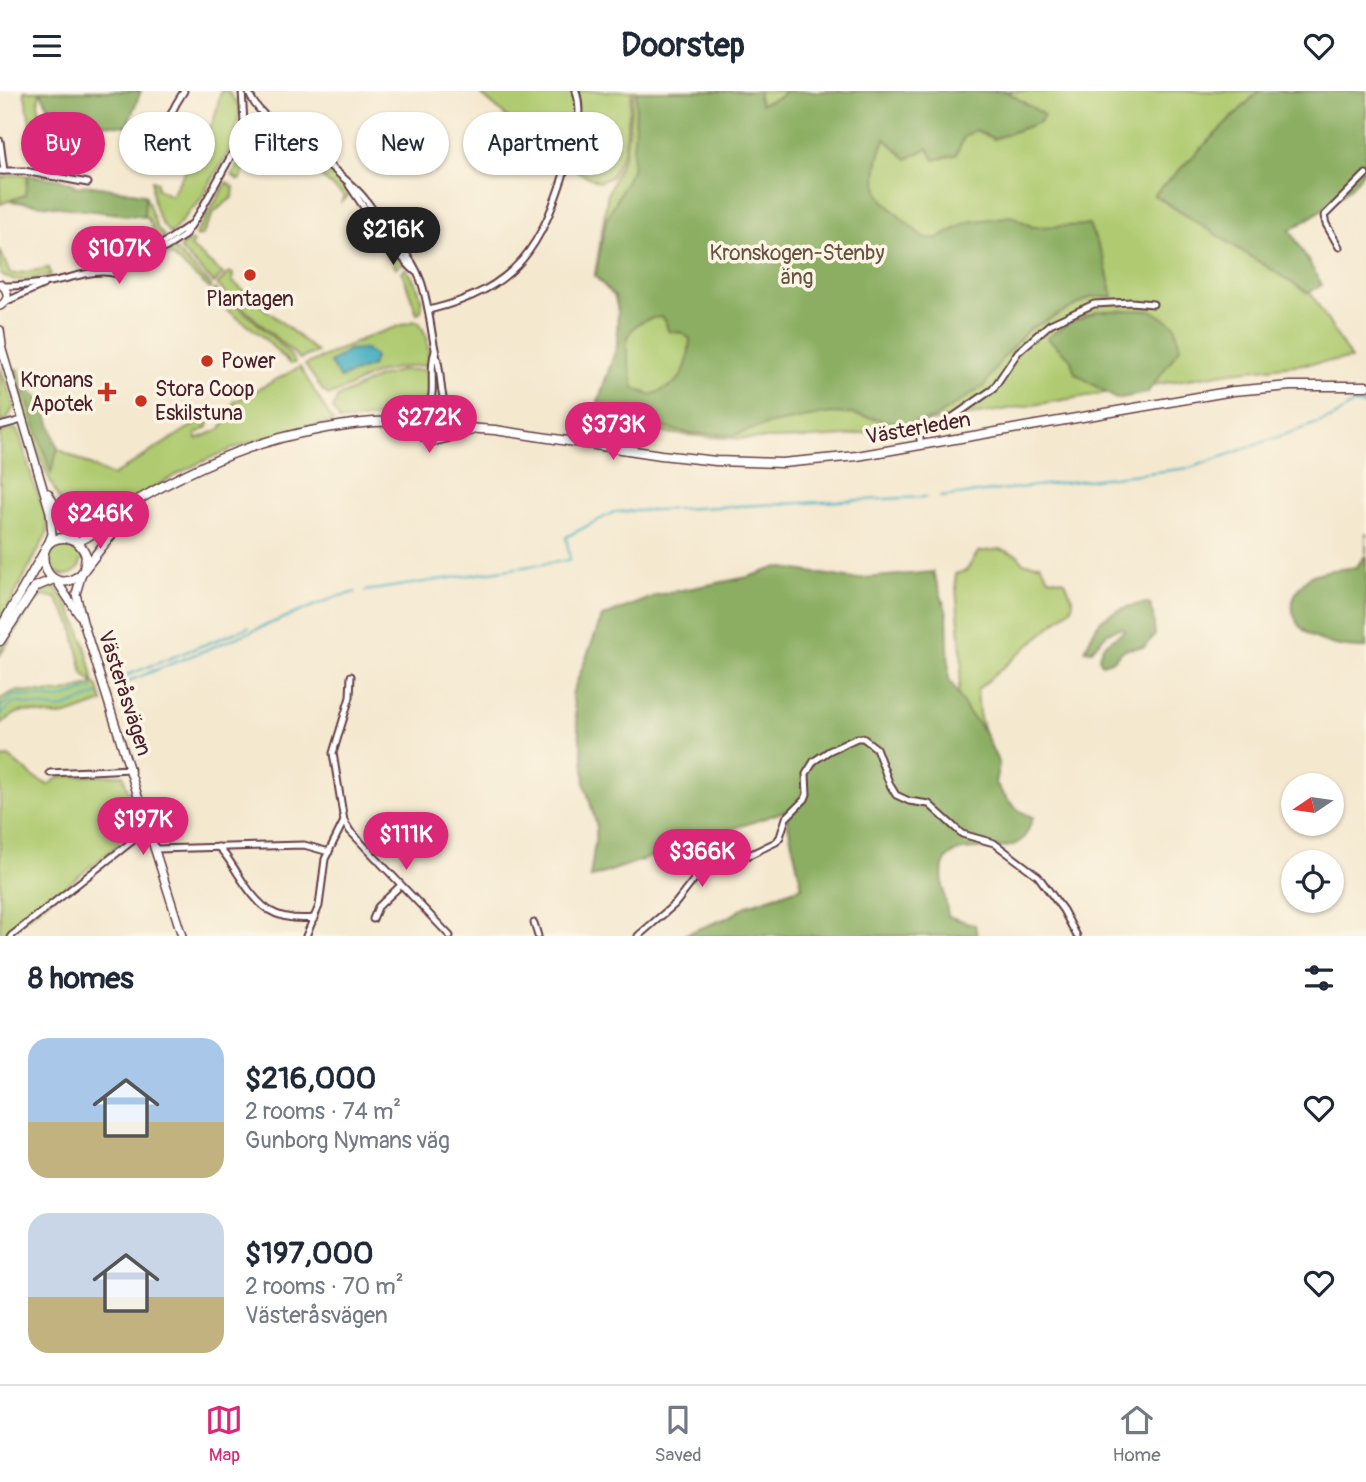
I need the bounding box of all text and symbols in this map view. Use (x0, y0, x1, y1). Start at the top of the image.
text: Doorstep (621, 26, 745, 66)
icon: menu (28, 27, 66, 65)
icon: heart (1300, 27, 1338, 65)
chip: Buy (21, 112, 105, 175)
chip: Rent (119, 112, 215, 175)
chip: Filters (229, 112, 342, 175)
chip: New (356, 112, 449, 175)
chip: Apartment (463, 112, 623, 175)
pin: $216K (344, 207, 442, 267)
text: $216K (362, 215, 424, 244)
pin: $107K (70, 227, 168, 286)
text: $107K (87, 234, 151, 263)
park label: Kronskogen-Stenby äng (710, 240, 884, 291)
marker: Plantagen (242, 267, 258, 283)
place label: Plantagen (206, 286, 294, 313)
place label: Power (221, 348, 276, 375)
marker: Power (199, 353, 215, 369)
place label: Kronans Apotek (20, 367, 94, 418)
place label: Stora Coop Eskilstuna (155, 376, 255, 427)
marker: Kronans Apotek (99, 384, 115, 400)
marker: Stora Coop Eskilstuna (133, 393, 149, 409)
pin: $272K (380, 395, 478, 455)
text: $272K (397, 403, 461, 432)
pin: $373K (564, 403, 662, 462)
street label: Västerleden (864, 406, 973, 451)
text: $373K (581, 410, 645, 439)
pin: $246K (51, 491, 149, 551)
text: $246K (67, 499, 133, 528)
street label: Västeråsvägen (92, 627, 158, 759)
north arrow (1281, 773, 1344, 837)
map controls (1281, 773, 1344, 913)
pin: $197K (94, 797, 192, 857)
text: $197K (113, 805, 173, 834)
pin: $111K (357, 813, 455, 872)
text: $111K (379, 820, 433, 849)
pin: $366K (653, 829, 751, 889)
text: $366K (669, 837, 735, 866)
button: locate (1281, 850, 1344, 913)
icon: filters (1300, 959, 1338, 997)
text: 8 homes (28, 960, 134, 997)
text: $216,000 (245, 1060, 376, 1097)
icon: home (84, 1066, 168, 1150)
icon: heart (1300, 1089, 1338, 1127)
text: 2 rooms · 74 m² (245, 1097, 401, 1126)
text: Gunborg Nymans väg (245, 1126, 450, 1155)
text: $197,000 (245, 1235, 373, 1272)
icon: home (84, 1241, 168, 1325)
icon: heart (1300, 1264, 1338, 1302)
text: 2 rooms · 70 m² (245, 1272, 404, 1301)
text: Västeråsvägen (245, 1301, 388, 1330)
tab: Map (205, 1401, 243, 1467)
tab: Saved (654, 1401, 702, 1467)
tab: Home (1113, 1401, 1161, 1467)

